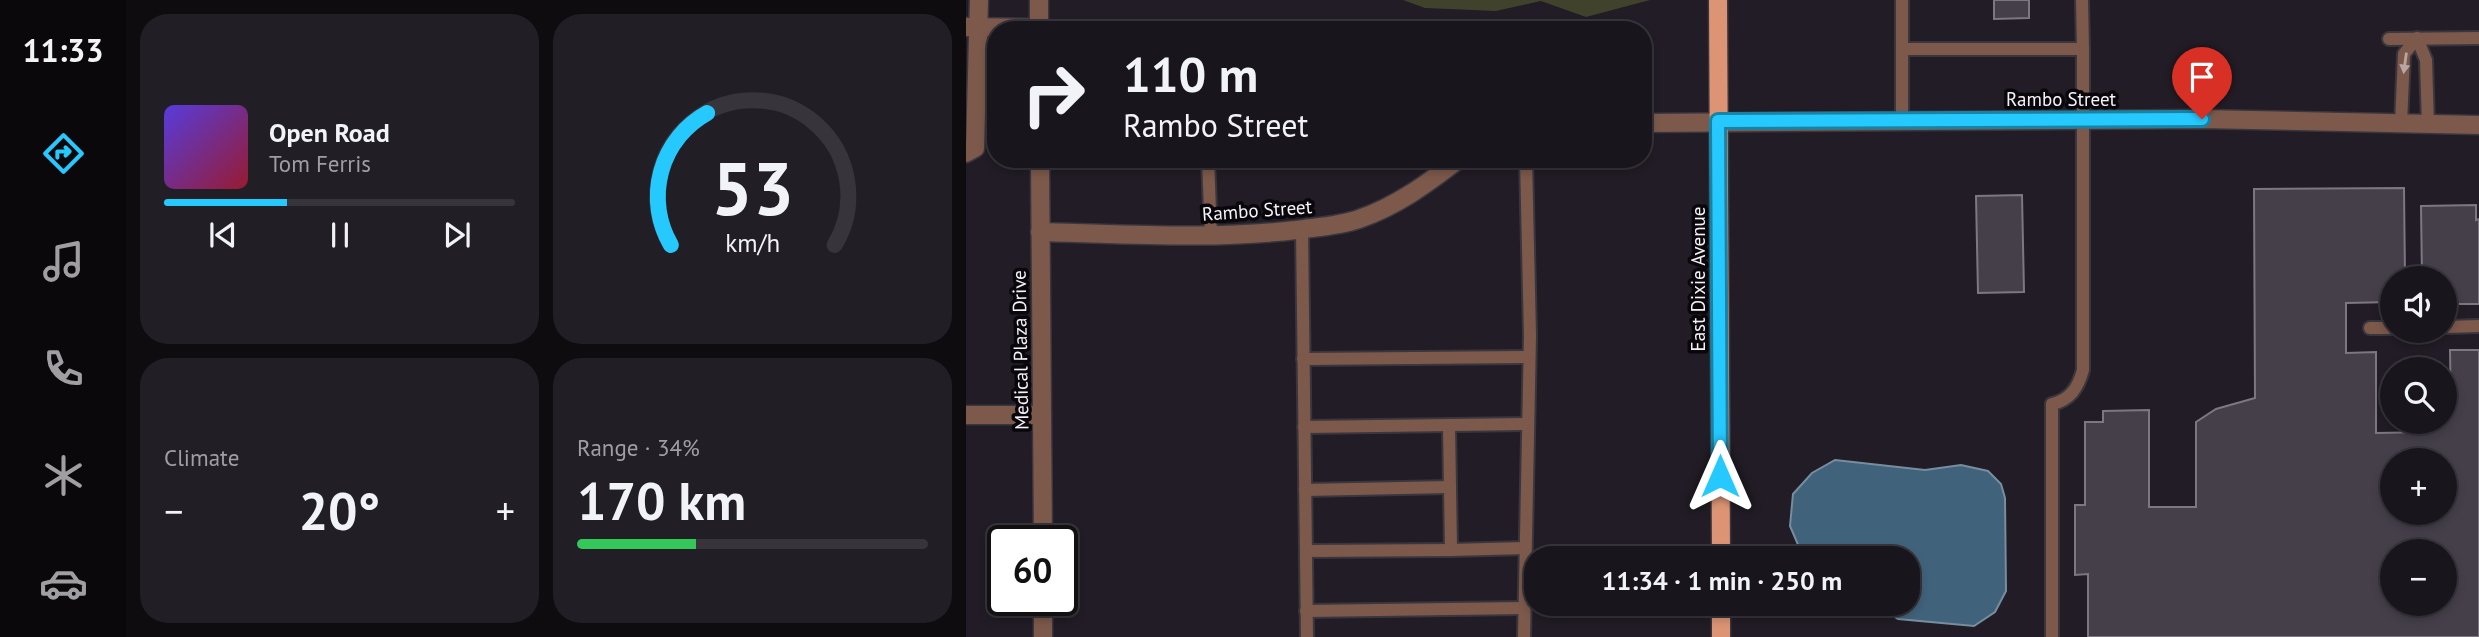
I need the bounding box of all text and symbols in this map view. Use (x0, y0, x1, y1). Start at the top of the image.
text: 11:33 (22, 29, 104, 71)
text: 110 m (1123, 42, 1258, 106)
pin (2172, 47, 2232, 119)
icon: right (1008, 49, 1099, 140)
one-way arrow (2399, 52, 2410, 74)
icon: arrive (2183, 58, 2221, 96)
street label: Rambo Street (2006, 87, 2117, 111)
text: Rambo Street (1123, 104, 1308, 146)
text: Open Road (269, 116, 390, 149)
icon: directions (39, 129, 88, 178)
text: 53 (711, 142, 794, 236)
text: Tom Ferris (269, 149, 371, 178)
street label: Rambo Street (1201, 194, 1313, 226)
street label: East Dixie Avenue (1686, 207, 1710, 351)
icon: previous (204, 216, 242, 254)
icon: pause (321, 216, 359, 254)
icon: next (438, 216, 476, 254)
text: km/h (725, 227, 780, 259)
icon: music (39, 237, 88, 286)
map controls (2380, 266, 2457, 616)
button: sound (2380, 266, 2457, 343)
street label: Medical Plaza Drive (1007, 270, 1033, 430)
icon: phone (39, 344, 88, 393)
button: search (2380, 357, 2457, 434)
text: Range · 34% (577, 433, 700, 462)
position arrow (1683, 439, 1757, 513)
text: Climate (164, 443, 239, 472)
button: + (2380, 448, 2457, 525)
icon: climate (39, 451, 88, 500)
text: 170 km (577, 467, 746, 534)
text: 20° (299, 477, 380, 544)
text: − (164, 486, 183, 535)
text: + (496, 486, 515, 535)
speed limit sign: 60 (987, 525, 1078, 616)
button: − (2380, 539, 2457, 616)
icon: car (39, 559, 88, 608)
text: 11:34 · 1 min · 250 m (1602, 564, 1842, 597)

